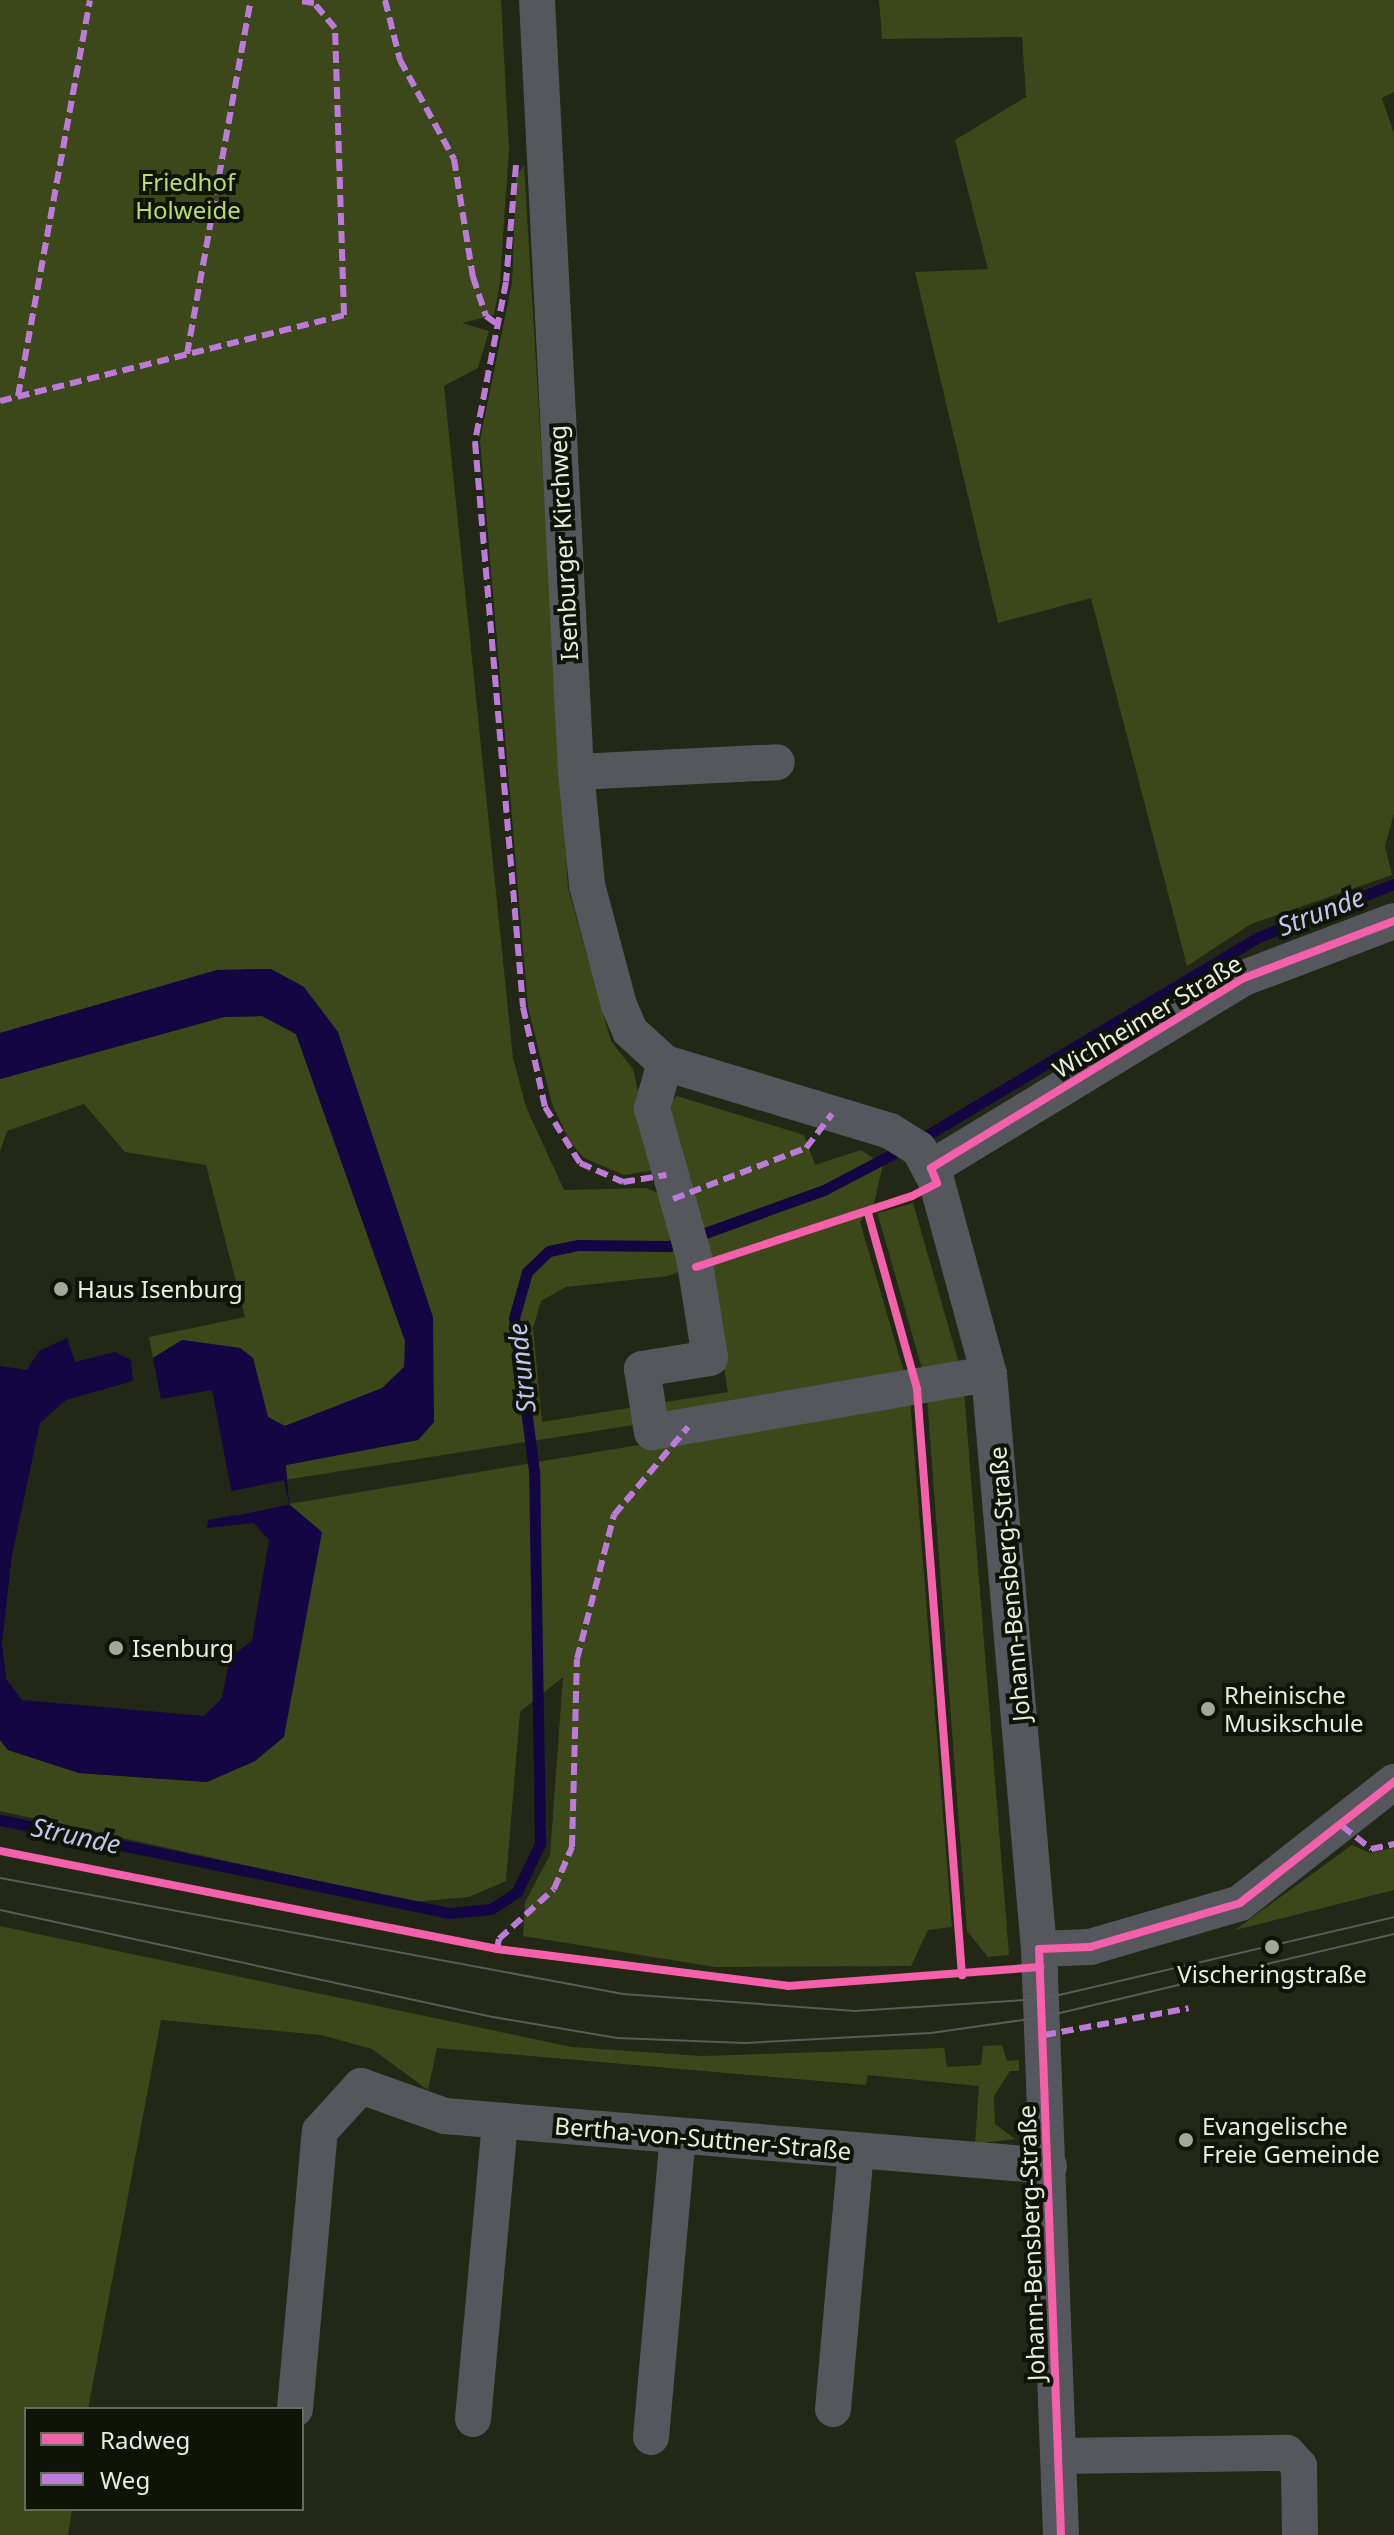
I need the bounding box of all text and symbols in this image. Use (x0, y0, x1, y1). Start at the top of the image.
park label: Friedhof Holweide (135, 168, 241, 224)
street label: Isenburger Kirchweg (542, 425, 584, 661)
water label: Strunde (1273, 881, 1369, 943)
street label: Wichheimer Straße (1047, 948, 1247, 1084)
place label: Haus Isenburg (77, 1275, 243, 1303)
marker: Haus Isenburg (52, 1280, 70, 1298)
water label: Strunde (502, 1321, 542, 1415)
street label: Johann-Bensberg-Straße (983, 1445, 1035, 1723)
place label: Isenburg (132, 1634, 234, 1662)
marker: Isenburg (107, 1639, 125, 1657)
place label: Rheinische Musikschule (1224, 1681, 1364, 1737)
marker: Rheinische Musikschule (1199, 1700, 1217, 1718)
water label: Strunde (29, 1811, 123, 1861)
marker: Vischeringstraße (1263, 1938, 1281, 1956)
place label: Vischeringstraße (1177, 1960, 1367, 1988)
street label: Johann-Bensberg-Straße (1012, 2105, 1050, 2381)
street label: Bertha-von-Suttner-Straße (553, 2111, 853, 2165)
place label: Evangelische Freie Gemeinde (1202, 2112, 1380, 2168)
marker: Evangelische Freie Gemeinde (1177, 2131, 1195, 2149)
legend (24, 2407, 304, 2511)
text: Radweg (100, 2423, 190, 2456)
text: Weg (100, 2463, 150, 2496)

